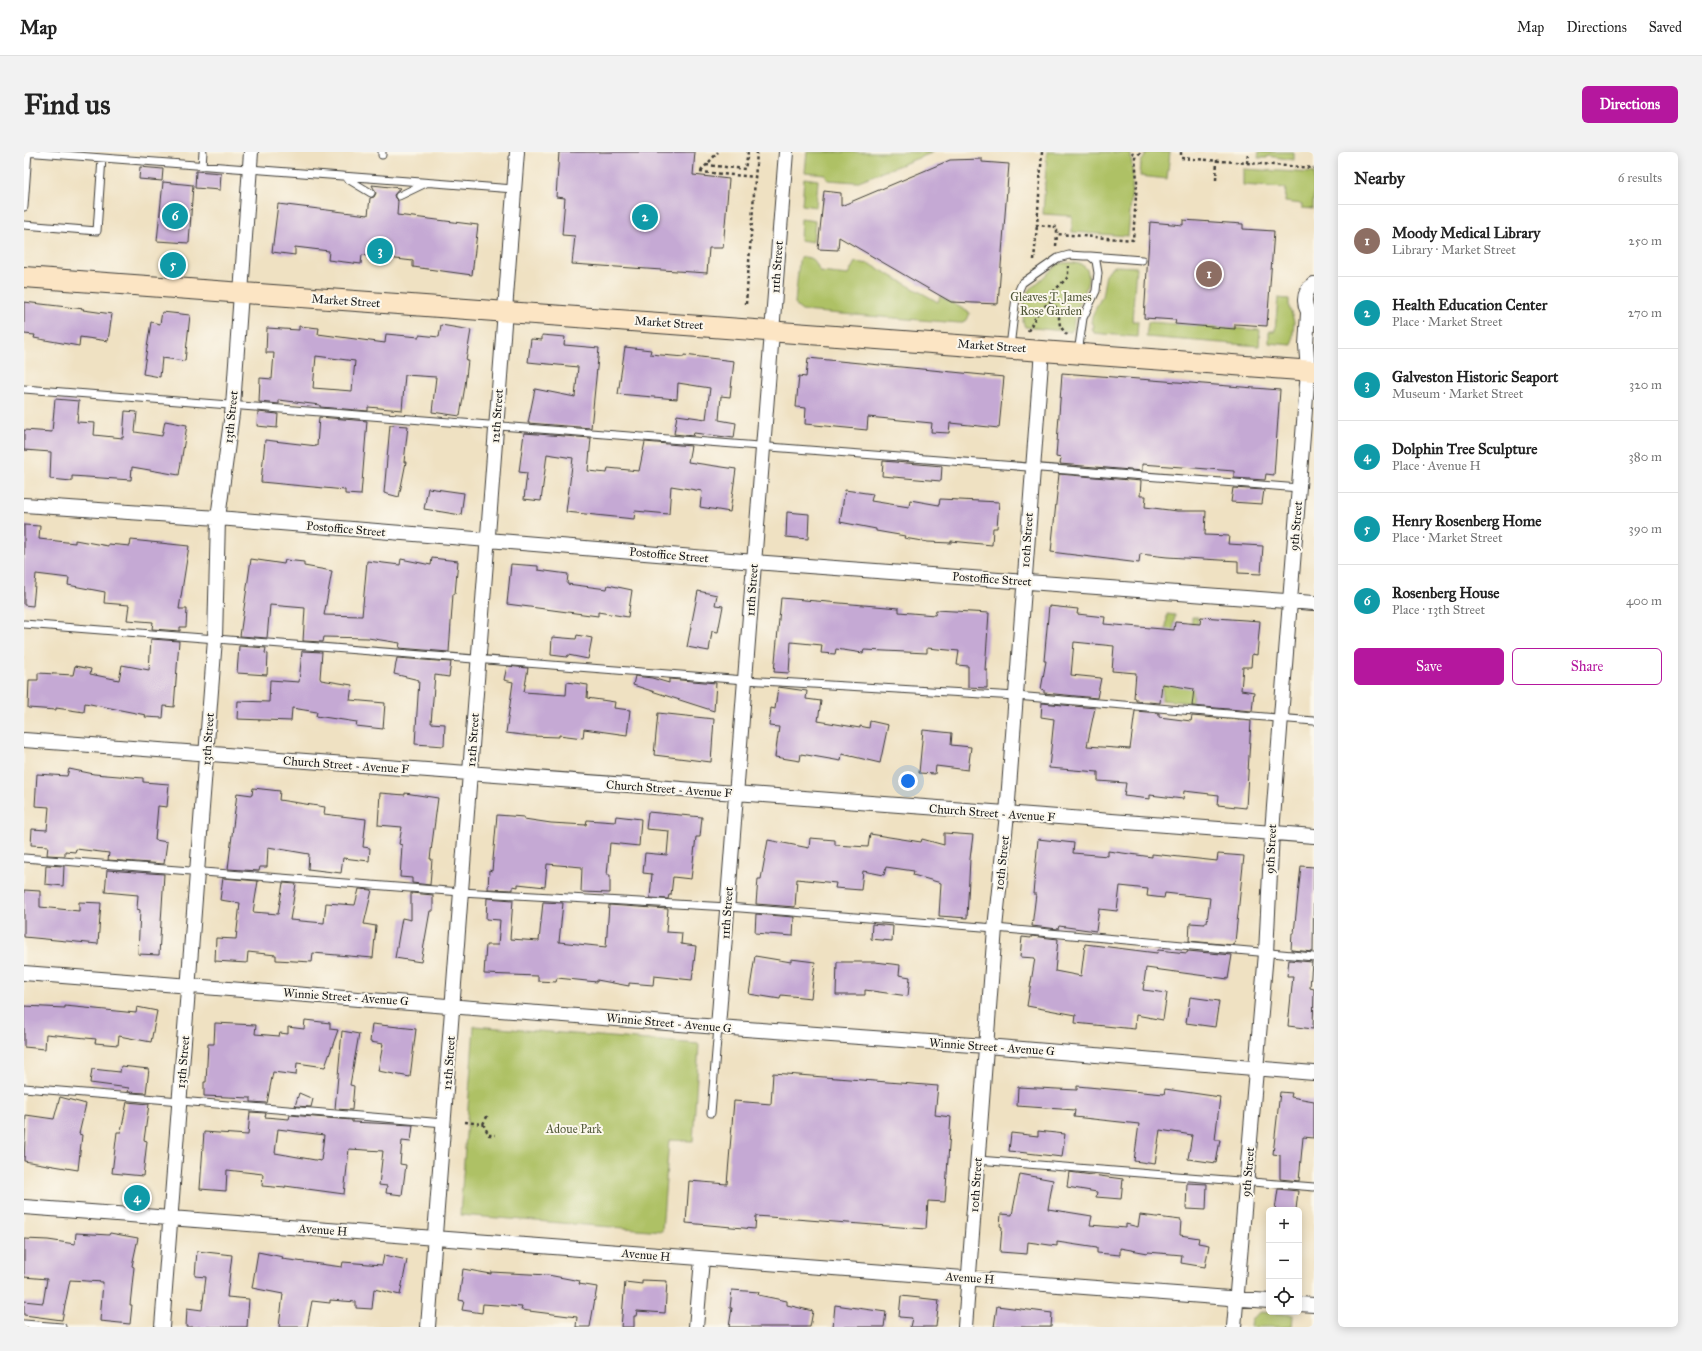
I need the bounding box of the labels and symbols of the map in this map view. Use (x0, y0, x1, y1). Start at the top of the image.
pin: 6 (162, 201, 188, 231)
pin: 2 (632, 202, 658, 232)
pin: 3 (367, 236, 393, 266)
street label: 11th Street (768, 239, 786, 294)
pin: 5 (160, 250, 186, 280)
pin: 1 (1196, 259, 1222, 289)
park label: Gleaves T. James Rose Garden (1010, 290, 1092, 318)
street label: Market Street (311, 292, 382, 310)
street label: Market Street (634, 314, 705, 332)
street label: Market Street (957, 337, 1028, 355)
street label: 12th Street (488, 388, 506, 443)
street label: 13th Street (221, 389, 241, 444)
street label: 9th Street (1287, 500, 1305, 551)
street label: 10th Street (1018, 511, 1036, 568)
street label: Postoffice Street (306, 519, 387, 540)
street label: Postoffice Street (629, 545, 710, 566)
street label: 11th Street (743, 562, 761, 617)
street label: Postoffice Street (952, 569, 1033, 589)
street label: 13th Street (199, 711, 217, 766)
street label: 12th Street (464, 712, 482, 767)
street label: Church Street - Avenue F (283, 754, 410, 776)
your location (898, 771, 918, 791)
street label: Church Street - Avenue F (606, 778, 733, 800)
street label: Church Street - Avenue F (929, 802, 1056, 824)
street label: 9th Street (1263, 823, 1279, 874)
street label: 10th Street (992, 834, 1012, 891)
street label: 11th Street (718, 885, 736, 940)
street label: Winnie Street - Avenue G (283, 986, 409, 1008)
street label: Winnie Street - Avenue G (606, 1011, 732, 1035)
street label: 13th Street (174, 1034, 192, 1089)
street label: 12th Street (440, 1035, 458, 1090)
street label: Winnie Street - Avenue G (929, 1036, 1055, 1058)
park label: Adoue Park (545, 1122, 602, 1136)
street label: 9th Street (1239, 1146, 1257, 1197)
street label: 10th Street (967, 1156, 985, 1213)
pin: 4 (124, 1183, 150, 1213)
street label: Avenue H (297, 1221, 348, 1239)
street label: Avenue H (620, 1246, 671, 1264)
street label: Avenue H (944, 1269, 995, 1287)

